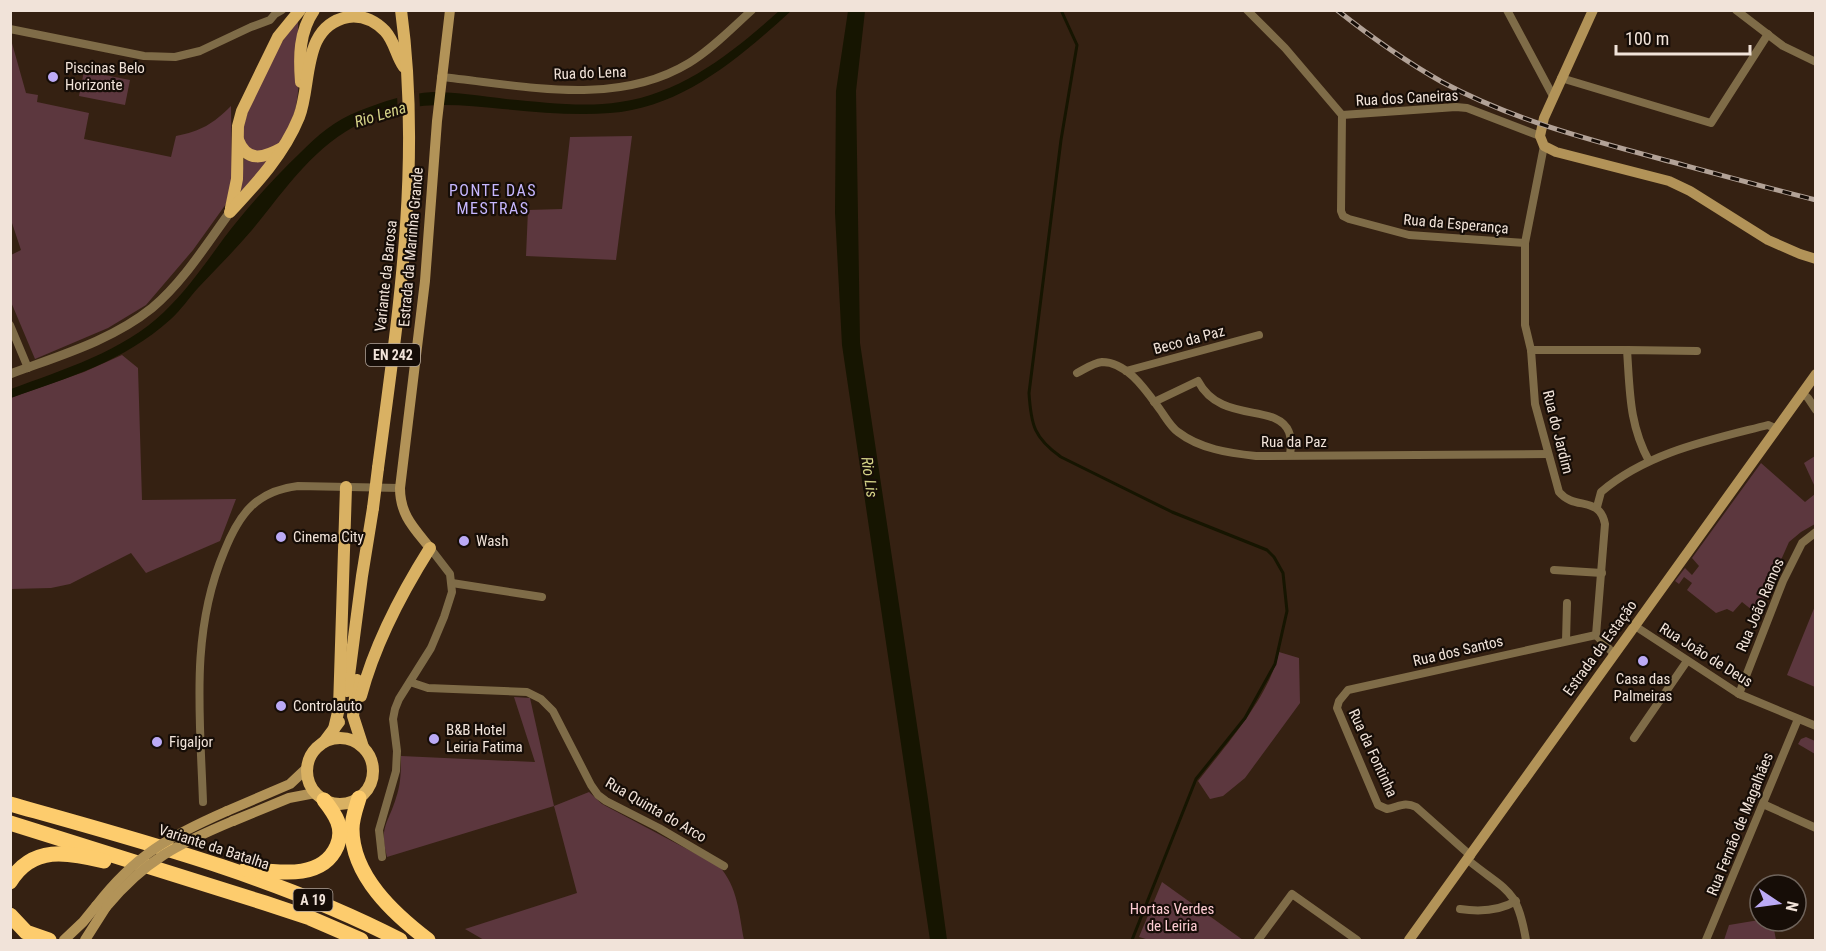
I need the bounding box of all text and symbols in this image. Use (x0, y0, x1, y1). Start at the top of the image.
scale bar (1616, 18, 1750, 56)
text: 100 m (1625, 28, 1669, 49)
place label: Piscinas Belo Horizonte (65, 59, 145, 94)
street label: Rua do Lena (553, 63, 627, 83)
marker: Piscinas Belo Horizonte (46, 70, 60, 84)
street label: Rua dos Caneiras (1355, 86, 1459, 110)
water label: Rio Lena (352, 98, 408, 131)
street label: Estrada da Marinha Grande (395, 166, 427, 328)
district label: PONTE DAS MESTRAS (449, 181, 537, 218)
street label: Rua da Esperança (1403, 210, 1509, 238)
street label: Variante da Barosa (371, 219, 401, 333)
street label: Beco da Paz (1151, 322, 1227, 358)
road number: EN 242 (366, 344, 420, 366)
street label: Rua do Jardim (1539, 388, 1577, 476)
street label: Rua da Paz (1261, 433, 1327, 451)
water label: Rio Lis (857, 455, 882, 499)
place label: Cinema City (293, 528, 364, 546)
marker: Cinema City (274, 530, 288, 544)
place label: Wash (476, 532, 508, 550)
marker: Wash (457, 534, 471, 548)
street label: Rua João Ramos (1732, 556, 1788, 654)
street label: Estrada da Estação (1559, 597, 1641, 699)
street label: Rua João de Deus (1656, 619, 1756, 691)
street label: Rua dos Santos (1411, 632, 1505, 670)
marker: Casa das Palmeiras (1636, 654, 1650, 668)
place label: Casa das Palmeiras (1614, 670, 1673, 705)
place label: Controlauto (293, 697, 362, 715)
marker: Controlauto (274, 699, 288, 713)
street label: Rua da Fontinha (1345, 706, 1401, 800)
place label: B&B Hotel Leiria Fatima (446, 721, 523, 756)
marker: B&B Hotel Leiria Fatima (427, 732, 441, 746)
place label: Figaljor (169, 733, 214, 751)
marker: Figaljor (150, 735, 164, 749)
street label: Rua Fernão de Magalhães (1703, 750, 1777, 898)
street label: Rua Quinta do Arco (602, 774, 710, 846)
street label: Variante da Batalha (156, 821, 272, 873)
north arrow (1748, 873, 1808, 933)
road number: A 19 (294, 889, 332, 911)
text: N (1782, 899, 1802, 913)
park label: Hortas Verdes de Leiria (1130, 900, 1214, 935)

